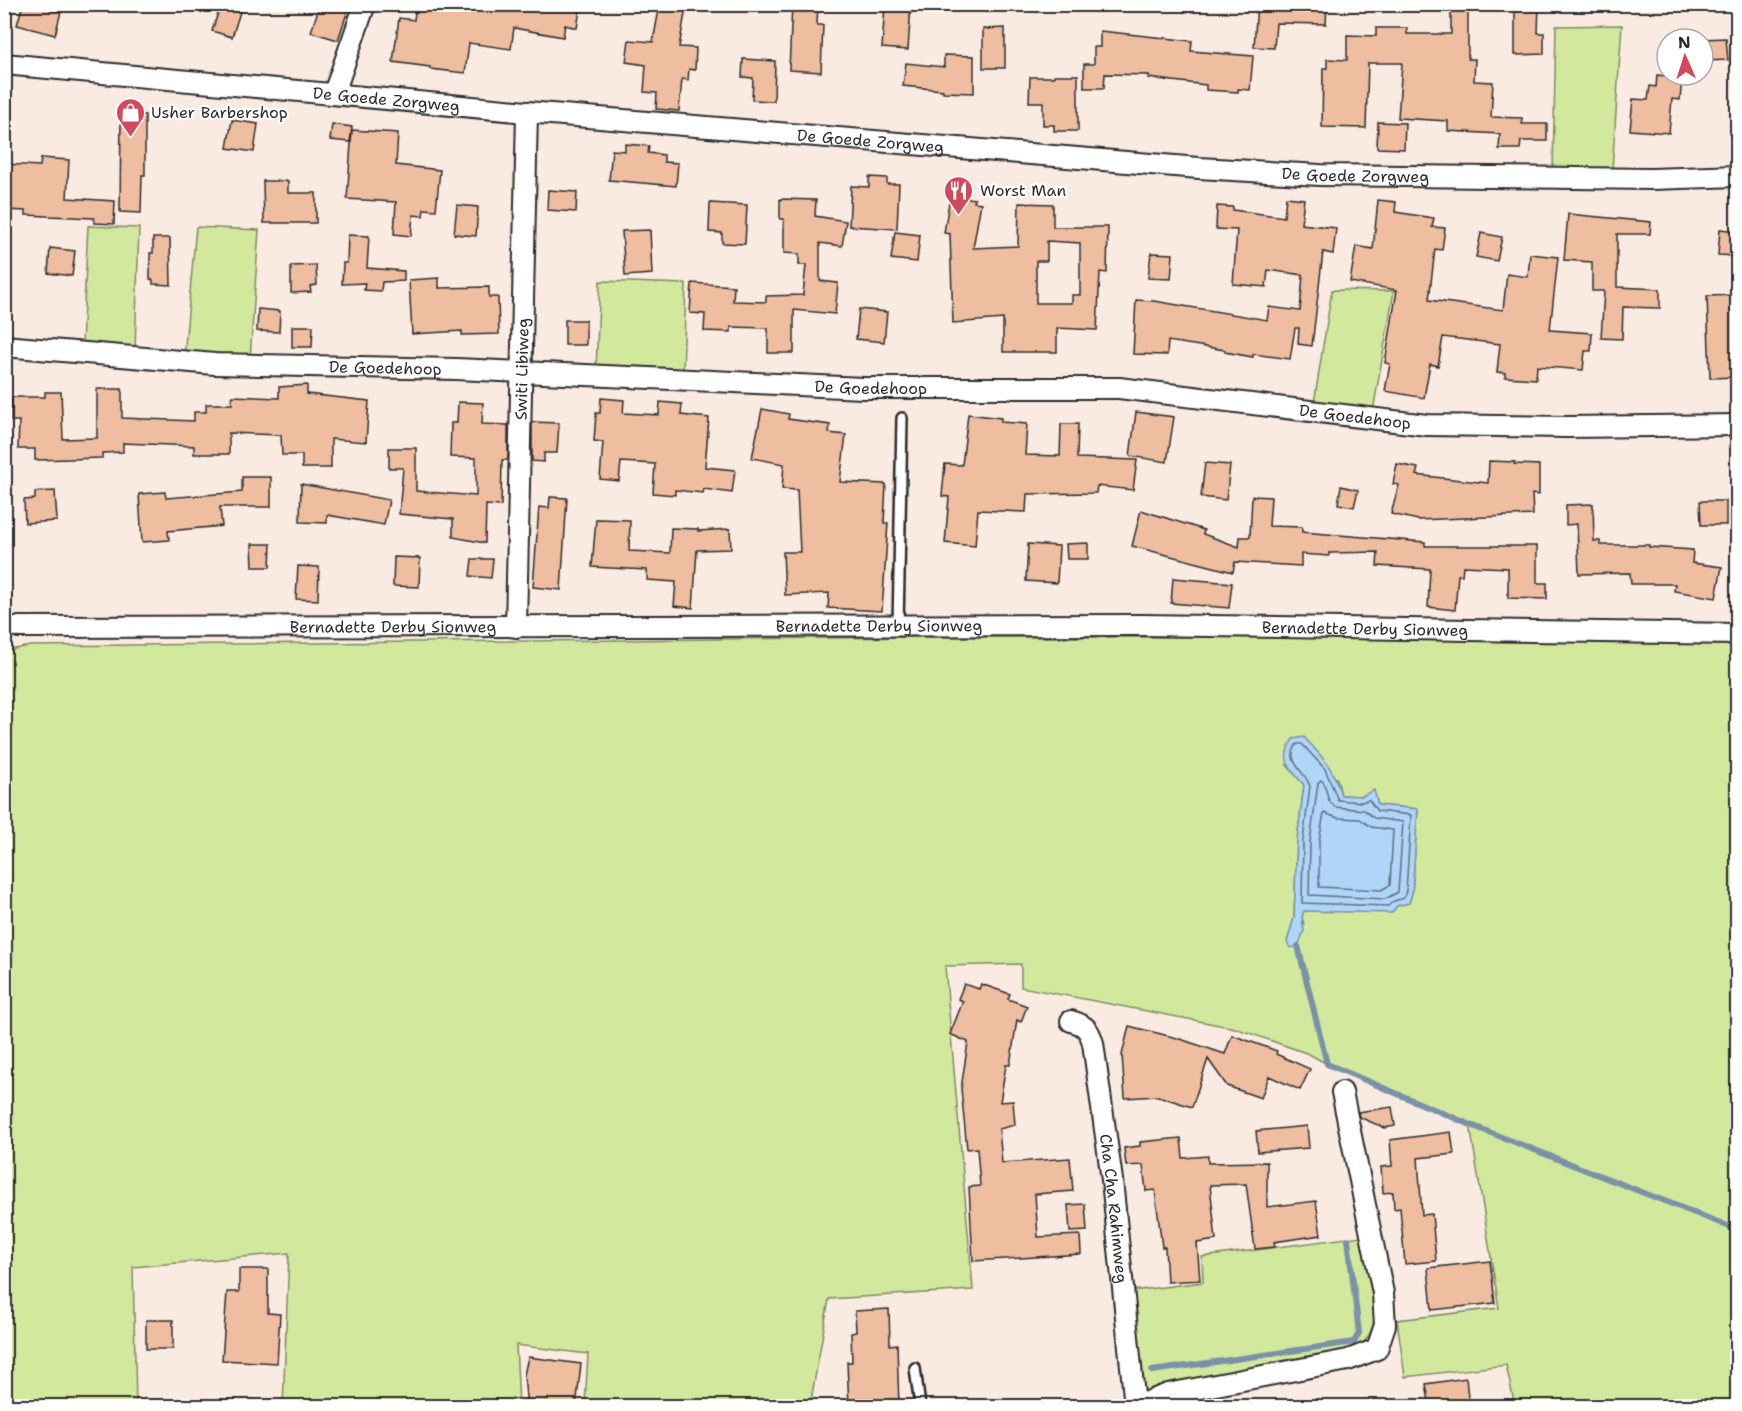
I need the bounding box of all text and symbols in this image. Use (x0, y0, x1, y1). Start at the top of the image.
north arrow (1655, 27, 1715, 87)
text: N (1677, 32, 1691, 53)
street label: De Goede Zorgweg (312, 82, 461, 117)
shop icon: Usher Barbershop (114, 96, 146, 138)
place label: Usher Barbershop (151, 102, 288, 123)
street label: De Goede Zorgweg (796, 125, 945, 158)
street label: De Goede Zorgweg (1281, 163, 1429, 187)
restaurant icon: Worst Man (943, 174, 975, 216)
place label: Worst Man (980, 180, 1067, 201)
street label: Switi Libiweg (510, 318, 534, 420)
street label: De Goedehoop (329, 356, 442, 380)
street label: De Goedehoop (814, 376, 927, 399)
street label: De Goedehoop (1298, 400, 1412, 434)
street label: Bernadette Derby Sionweg (776, 615, 982, 637)
street label: Bernadette Derby Sionweg (290, 616, 496, 638)
street label: Bernadette Derby Sionweg (1262, 617, 1469, 641)
street label: Cha Cha Rahimweg (1095, 1132, 1132, 1284)

